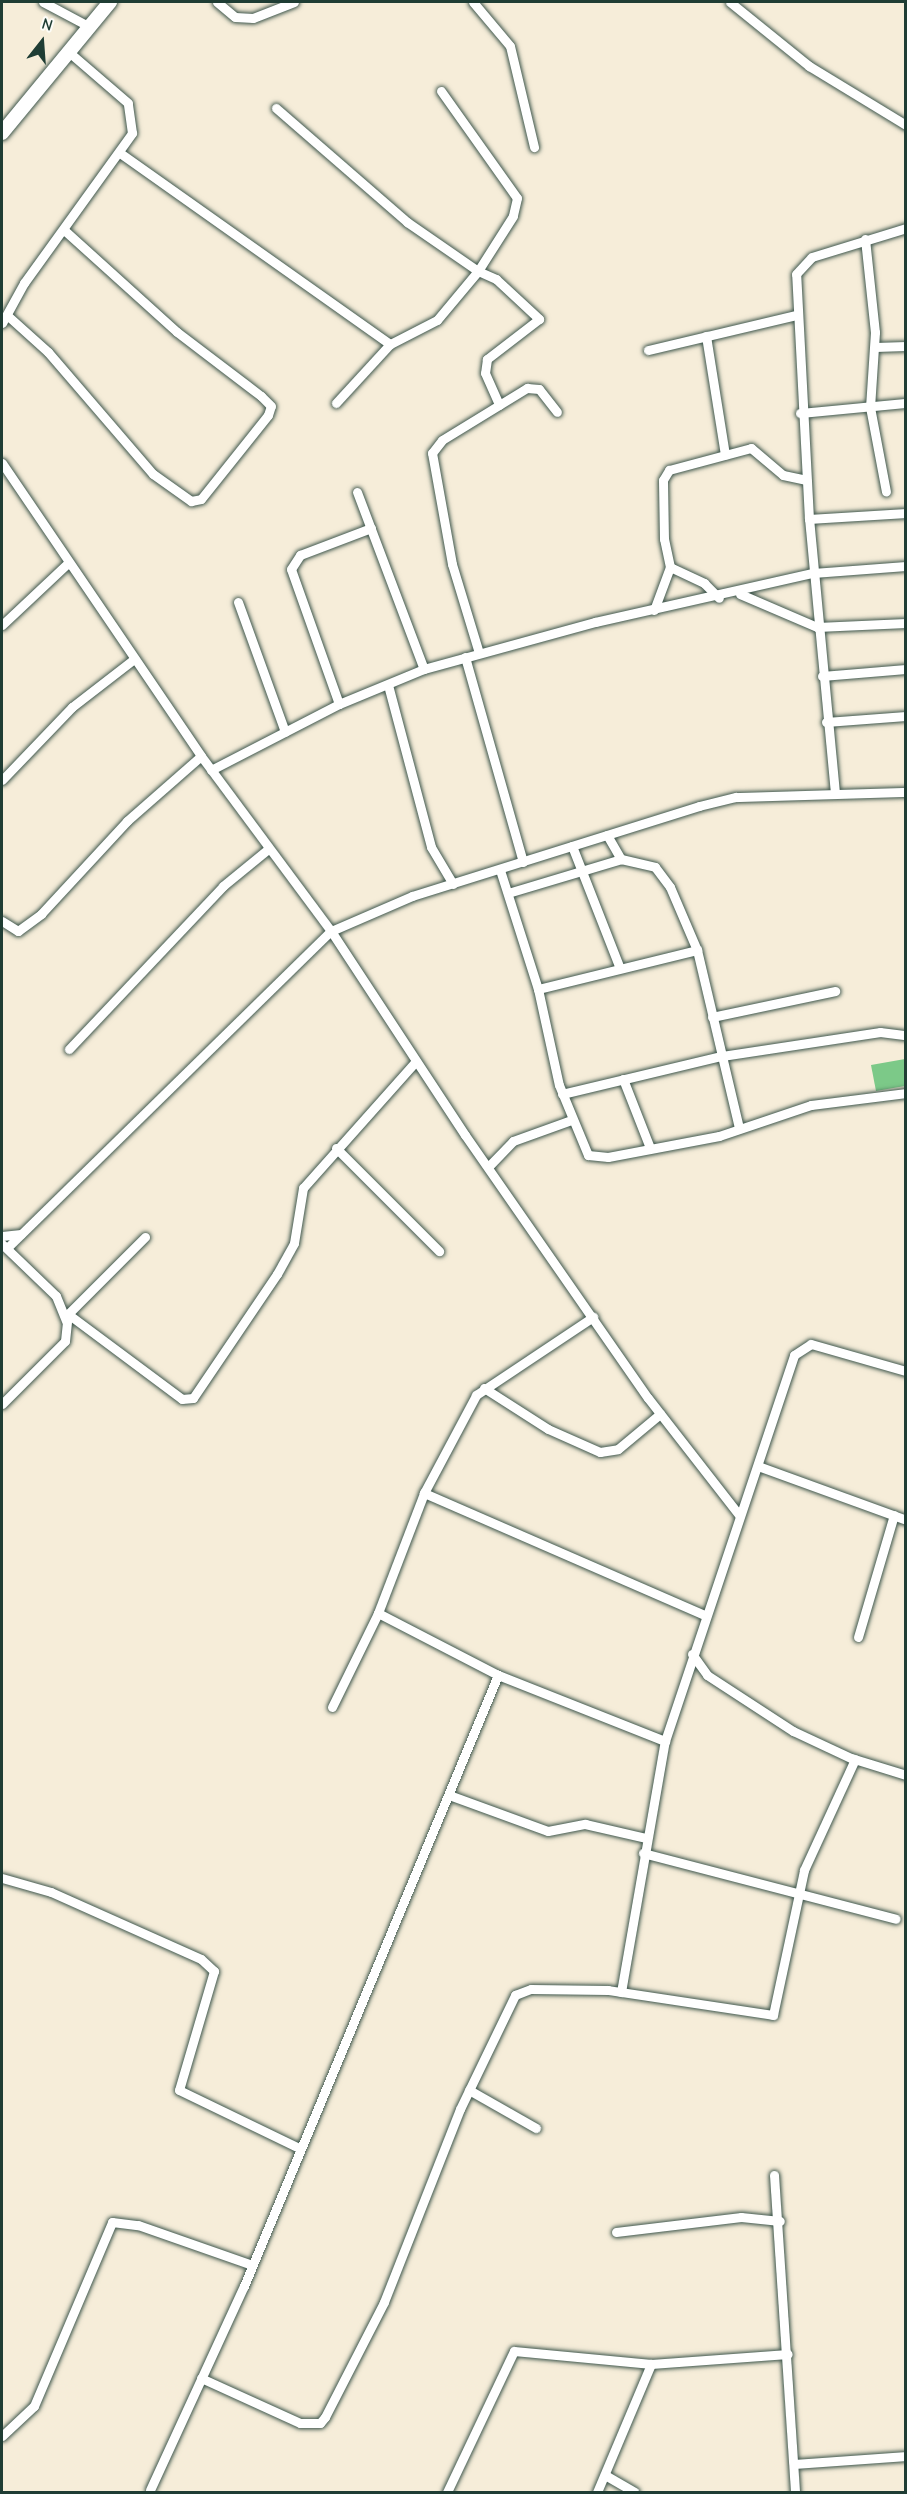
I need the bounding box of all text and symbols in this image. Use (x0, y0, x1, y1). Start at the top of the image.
north arrow (12, 12, 72, 72)
text: N (40, 15, 55, 35)

